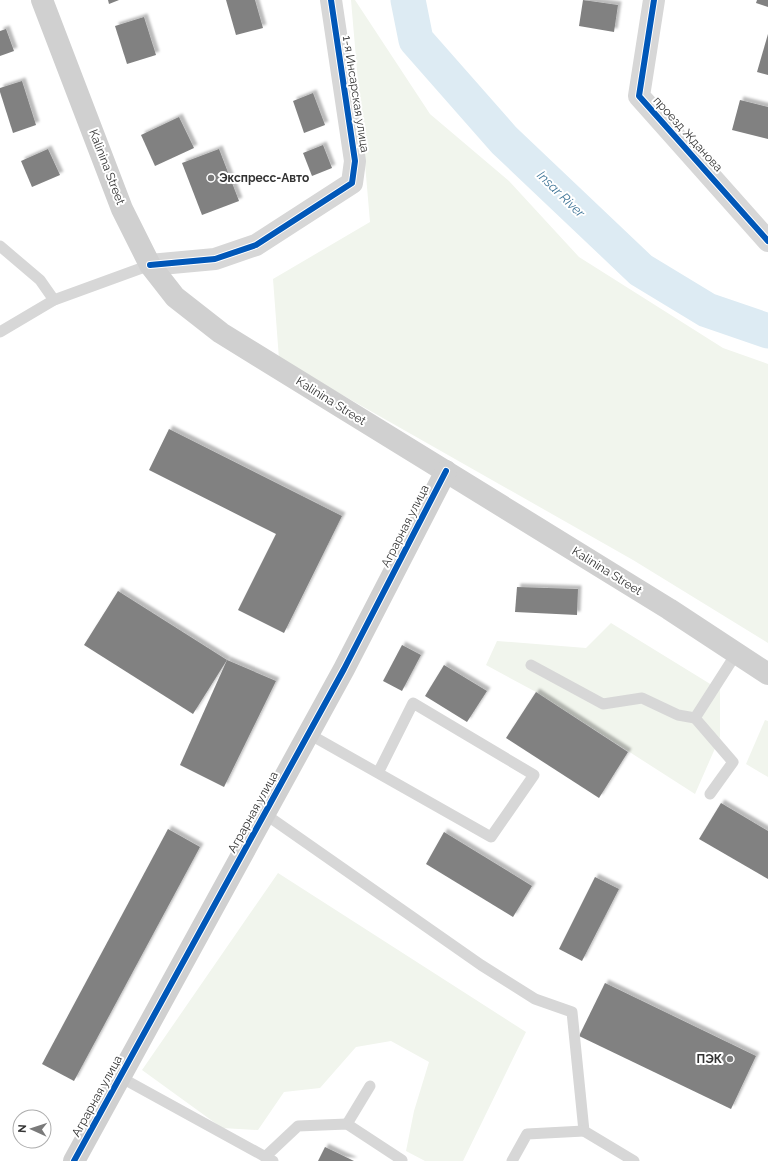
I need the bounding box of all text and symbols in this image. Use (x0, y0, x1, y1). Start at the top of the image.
street label: 1-я Инсарская улица (340, 35, 372, 153)
street label: проезд Жданова (651, 94, 725, 174)
street label: Kalinina Street (86, 127, 128, 207)
water label: Insar River (534, 168, 588, 221)
place label: Экспресс-Авто (219, 171, 309, 185)
marker: Экспресс-Авто (206, 173, 216, 183)
street label: Kalinina Street (294, 374, 368, 428)
street label: Аграрная улица (378, 482, 432, 570)
street label: Kalinina Street (570, 544, 644, 598)
street label: Аграрная улица (225, 769, 281, 855)
place label: ПЭК (696, 1052, 723, 1066)
street label: Аграрная улица (69, 1053, 125, 1139)
marker: ПЭК (725, 1054, 735, 1064)
north arrow (12, 1109, 52, 1149)
text: N (16, 1124, 29, 1133)

